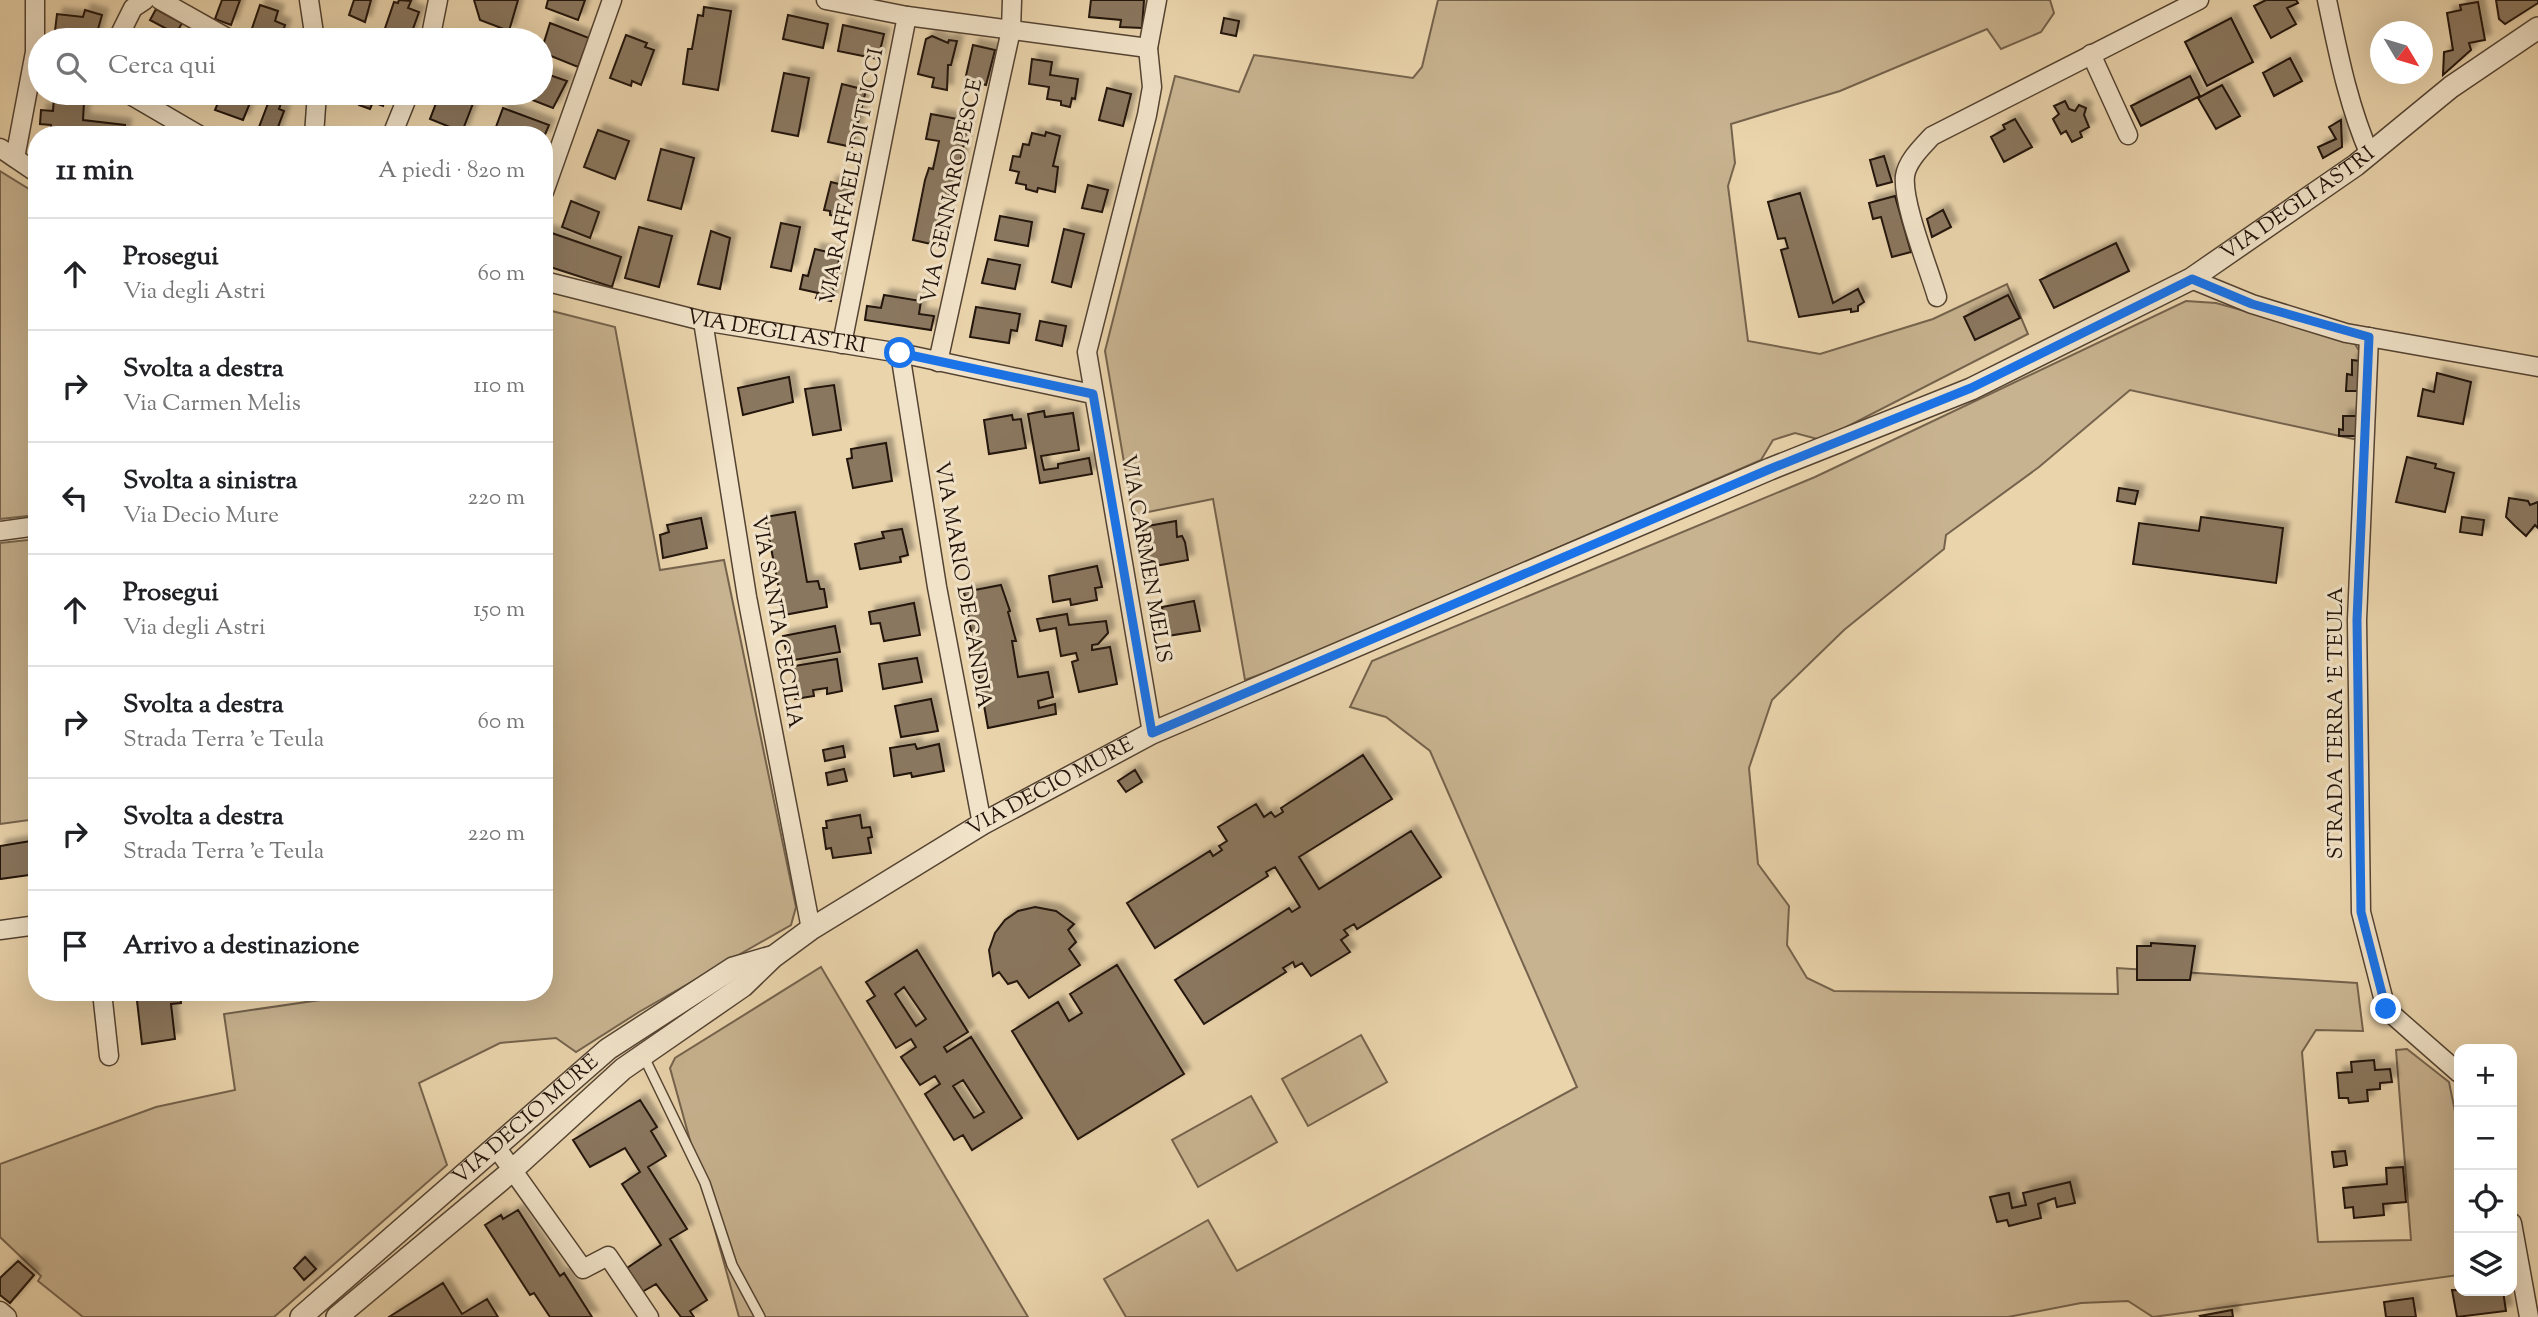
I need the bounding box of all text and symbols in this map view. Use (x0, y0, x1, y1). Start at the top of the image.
north arrow (2370, 21, 2433, 84)
search box (28, 28, 553, 105)
street label: VIA RAFFAELE DI TUCCI (813, 46, 893, 306)
icon: search (52, 48, 90, 86)
text: Cerca qui (108, 48, 216, 85)
street label: VIA GENNARO PESCE (915, 76, 992, 306)
street label: VIA DEGLI ASTRI (2215, 140, 2382, 269)
text: 11 min (56, 150, 134, 193)
text: A piedi · 820 m (378, 155, 525, 188)
text: Prosegui (123, 239, 219, 276)
icon: ahead (56, 255, 94, 293)
text: 60 m (477, 258, 525, 291)
text: Via degli Astri (123, 276, 266, 309)
street label: VIA DEGLI ASTRI (683, 302, 868, 362)
route start (884, 337, 915, 368)
text: Svolta a destra (123, 351, 284, 388)
icon: right (56, 367, 94, 405)
text: 110 m (474, 370, 525, 403)
text: Via Carmen Melis (123, 388, 301, 421)
street label: VIA CARMEN MELIS (1112, 453, 1178, 665)
street label: VIA MARIO DE CANDIA (925, 459, 999, 711)
text: Svolta a sinistra (123, 463, 298, 500)
icon: left (56, 479, 94, 517)
text: 220 m (467, 482, 525, 515)
text: Via Decio Mure (123, 500, 279, 533)
street label: VIA SANTA CECILIA (743, 513, 809, 731)
text: Prosegui (123, 575, 219, 612)
street label: STRADA TERRA 'E TEULA (2322, 587, 2352, 859)
icon: ahead (56, 591, 94, 629)
text: 150 m (473, 594, 525, 627)
text: Via degli Astri (123, 612, 266, 645)
text: Svolta a destra (123, 687, 284, 724)
icon: right (56, 703, 94, 741)
text: 60 m (477, 706, 525, 739)
text: Strada Terra 'e Teula (123, 724, 324, 757)
street label: VIA DECIO MURE (962, 730, 1140, 844)
text: Svolta a destra (123, 799, 284, 836)
icon: right (56, 815, 94, 853)
text: 220 m (467, 818, 525, 851)
text: Strada Terra 'e Teula (123, 836, 324, 869)
icon: arrive (56, 927, 94, 965)
text: Arrivo a destinazione (123, 928, 359, 965)
route end (2370, 993, 2401, 1024)
map controls (2454, 1044, 2517, 1296)
button: + (2454, 1044, 2517, 1107)
street label: VIA DECIO MURE (447, 1048, 606, 1193)
button: − (2454, 1107, 2517, 1170)
button: locate (2454, 1170, 2517, 1233)
button: layers (2454, 1233, 2517, 1296)

